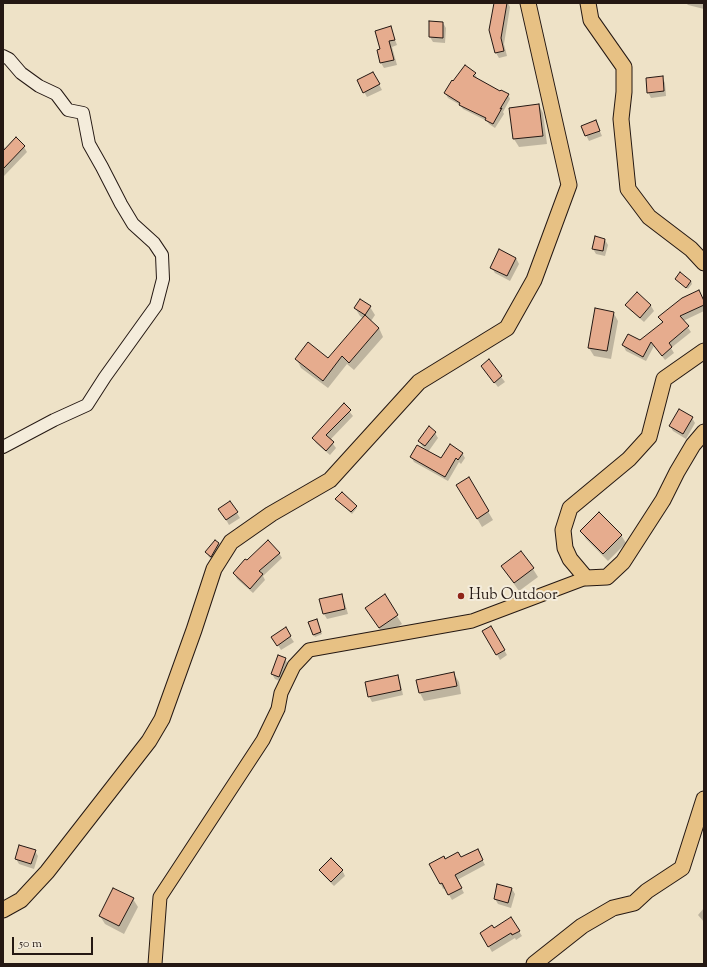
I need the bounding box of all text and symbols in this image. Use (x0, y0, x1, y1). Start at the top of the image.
place label: Hub Outdoor (469, 587, 558, 605)
marker: Hub Outdoor (456, 591, 466, 601)
scale bar (14, 929, 95, 955)
text: 50 m (19, 935, 42, 953)

